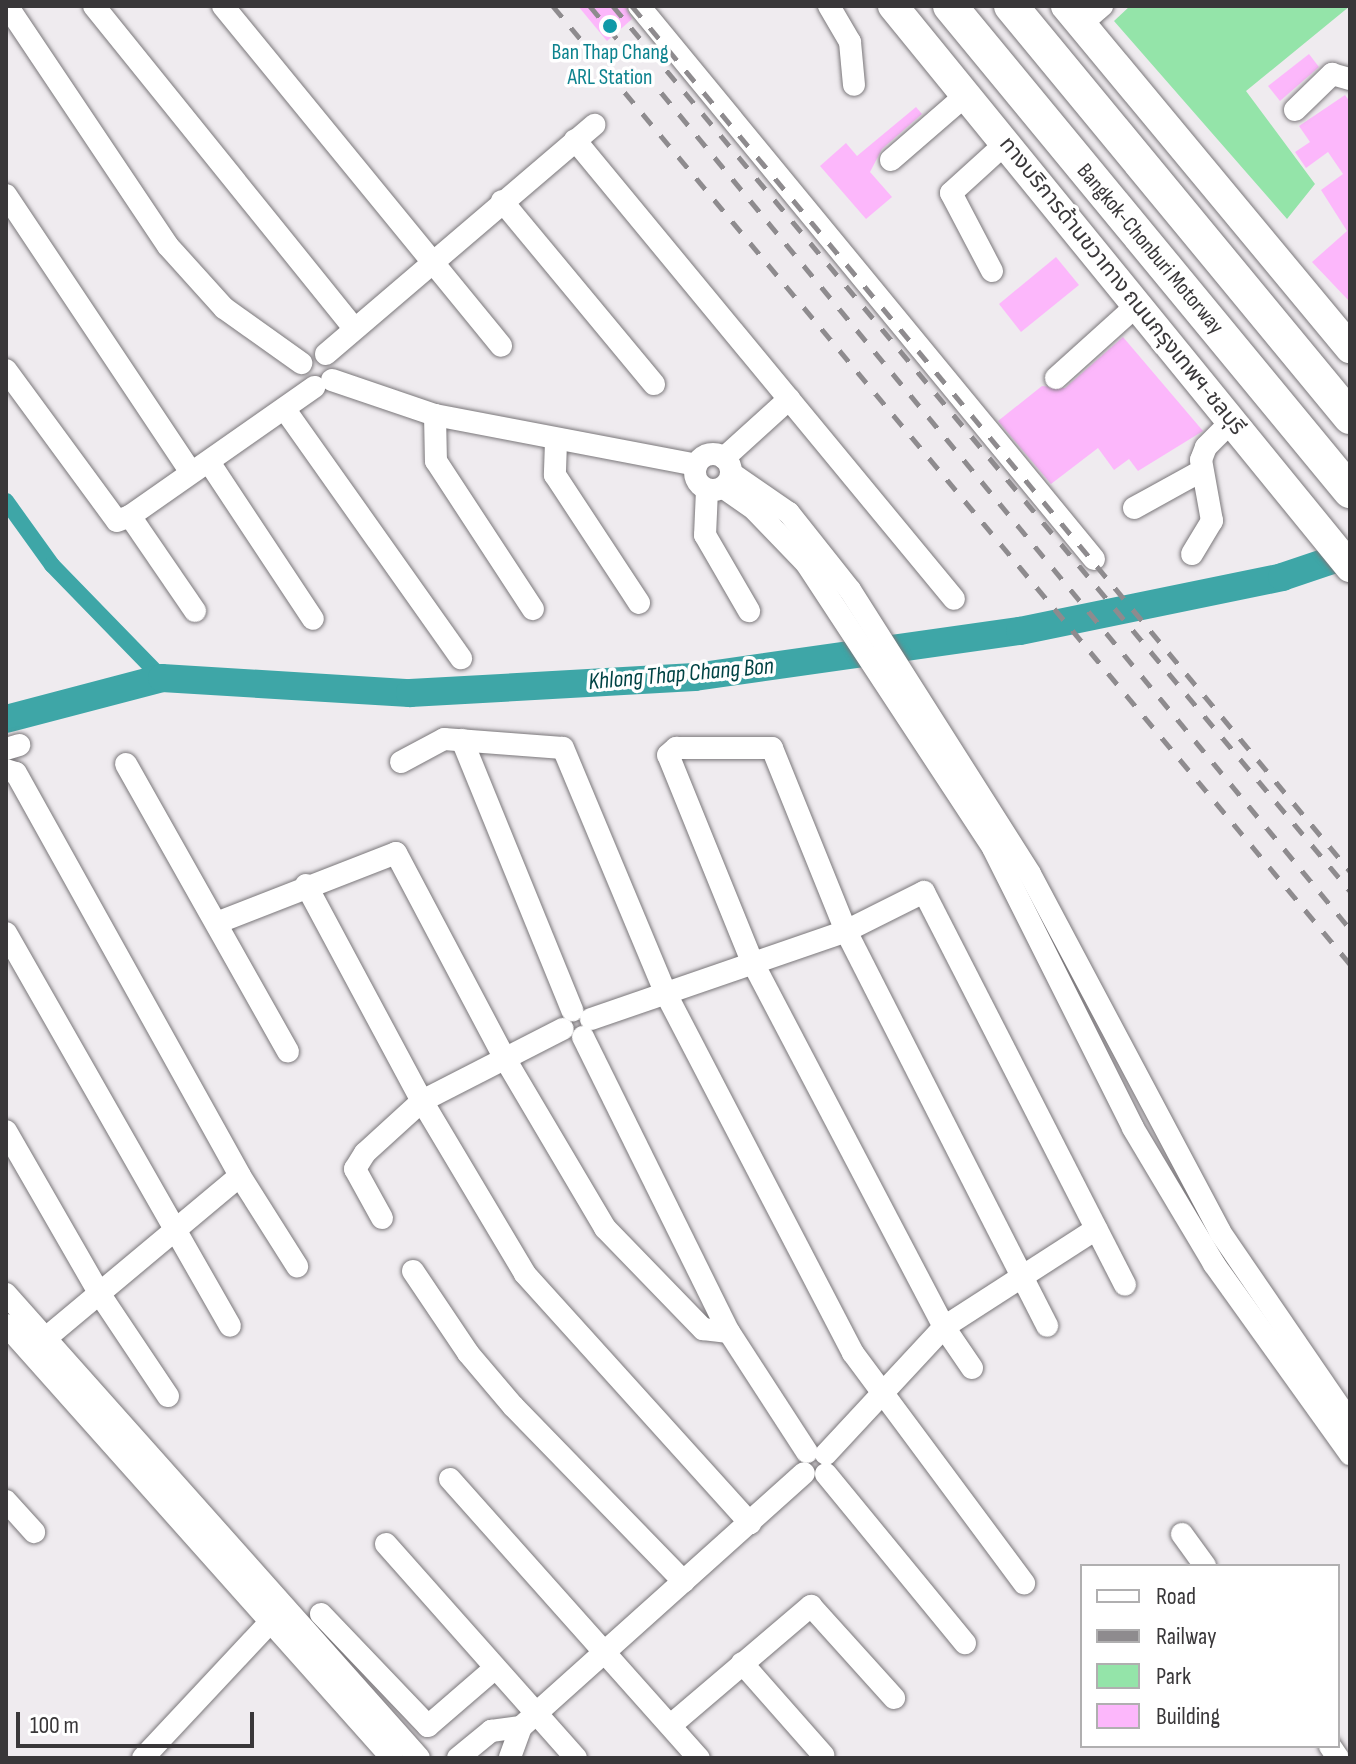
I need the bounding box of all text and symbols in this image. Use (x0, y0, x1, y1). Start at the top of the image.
marker: Ban Thap Chang ARL Station (601, 17, 619, 35)
place label: Ban Thap Chang ARL Station (551, 39, 669, 90)
street label: ทางบริการด้านขวาทาง ถนนกรุงเทพฯ-ชลบุรี (993, 132, 1251, 440)
street label: Bangkok-Chonburi Motorway (1071, 158, 1229, 340)
water label: Khlong Thap Chang Bon (587, 652, 775, 696)
legend (1080, 1564, 1340, 1748)
text: Road (1156, 1582, 1196, 1611)
text: Railway (1156, 1622, 1216, 1651)
text: Park (1156, 1662, 1191, 1691)
scale bar (20, 1696, 258, 1746)
text: Building (1156, 1702, 1220, 1731)
text: 100 m (30, 1711, 79, 1740)

